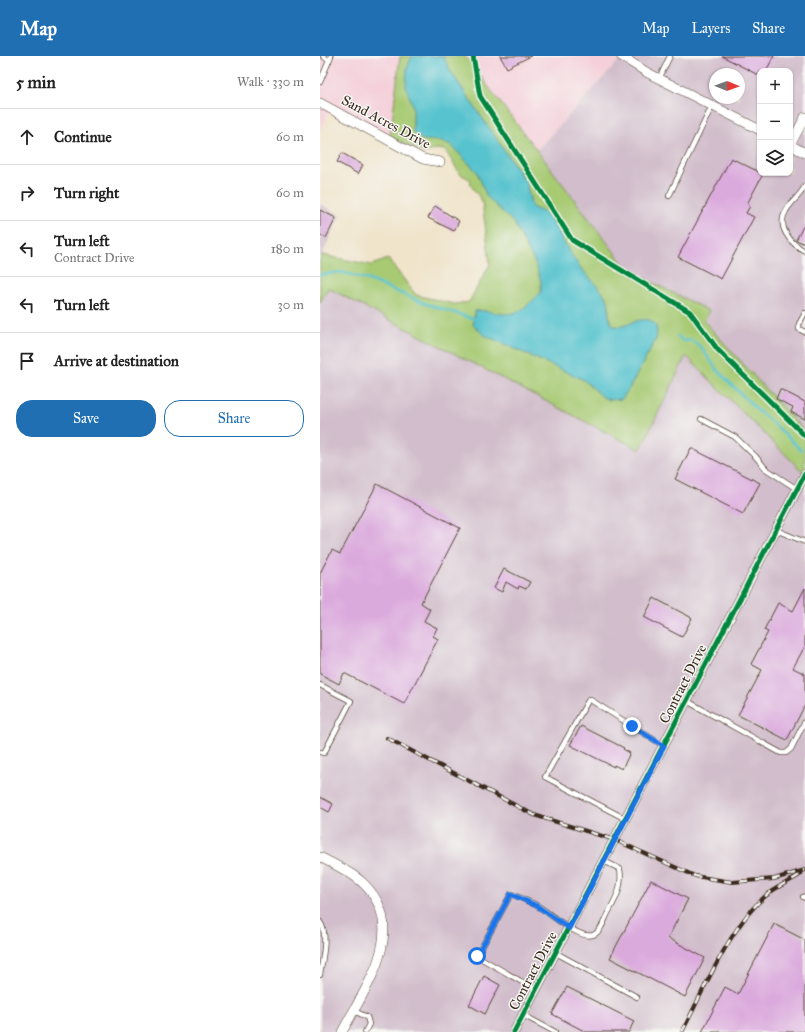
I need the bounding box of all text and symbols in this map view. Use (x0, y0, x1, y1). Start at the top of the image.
text: Map (20, 17, 57, 40)
text: Map (642, 20, 670, 37)
text: Layers (692, 20, 730, 37)
text: Share (752, 20, 785, 37)
north arrow (709, 68, 745, 104)
map controls (757, 68, 793, 176)
button: + (757, 68, 793, 104)
text: 5 min (16, 72, 56, 93)
text: Walk · 330 m (237, 74, 304, 90)
street label: Sand Acres Drive (339, 91, 434, 153)
button: − (757, 104, 793, 140)
icon: ahead (16, 126, 38, 148)
text: Continue (54, 128, 112, 146)
text: 60 m (276, 129, 304, 145)
button: layers (757, 140, 793, 176)
icon: right (16, 182, 38, 204)
text: Turn right (54, 184, 119, 202)
text: 60 m (276, 185, 304, 201)
text: Turn left (54, 232, 110, 250)
icon: left (16, 238, 38, 260)
text: 180 m (271, 241, 304, 257)
text: Contract Drive (54, 250, 134, 266)
icon: left (16, 294, 38, 316)
text: Turn left (54, 296, 110, 314)
text: 30 m (278, 297, 304, 313)
icon: arrive (16, 350, 38, 372)
text: Arrive at destination (54, 352, 179, 370)
button: Save (16, 400, 156, 437)
button: Share (164, 400, 304, 437)
street label: Contract Drive (656, 641, 710, 726)
route end (623, 717, 641, 735)
street label: Contract Drive (505, 929, 561, 1013)
route start (468, 947, 486, 965)

